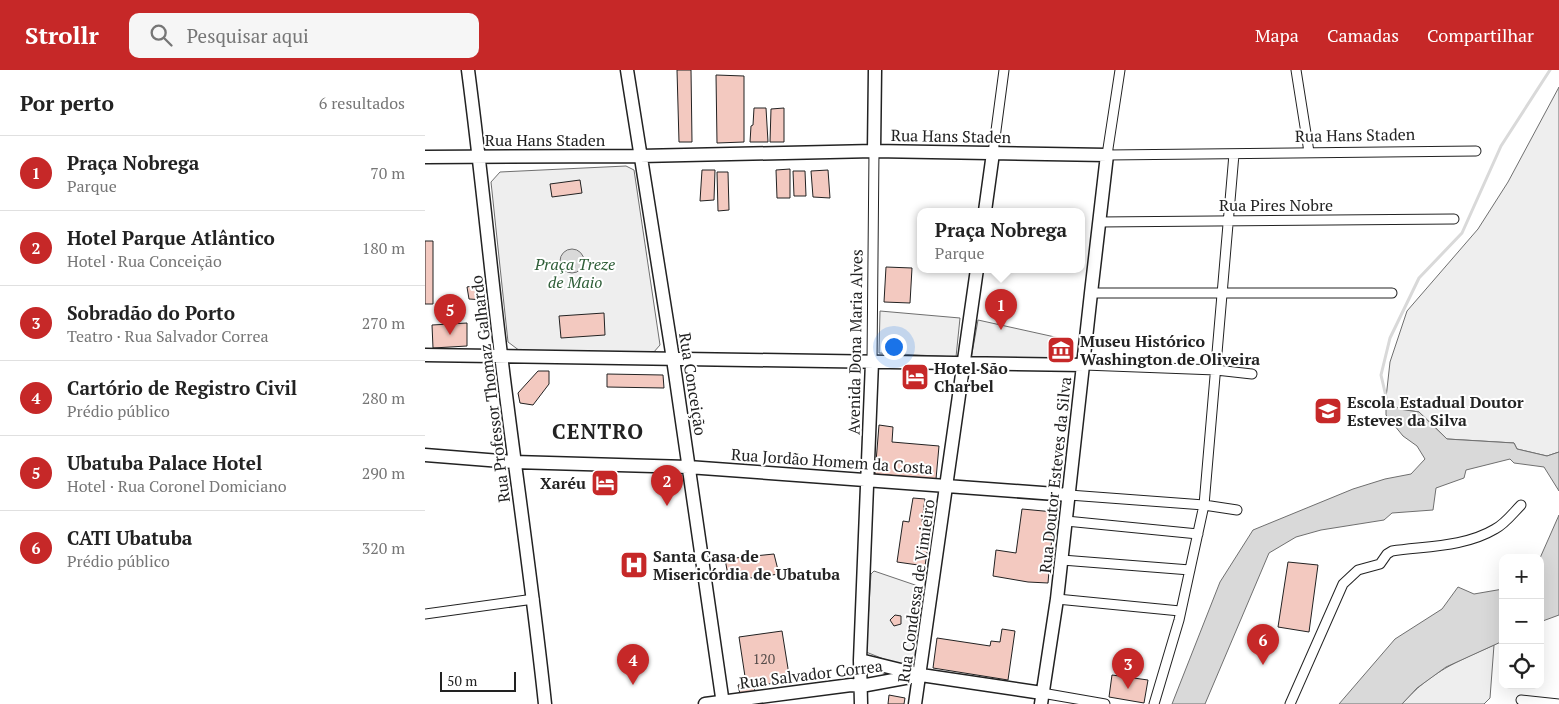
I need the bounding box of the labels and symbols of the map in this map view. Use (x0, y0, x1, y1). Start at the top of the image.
street label: Rua Hans Staden (1295, 123, 1416, 147)
street label: Rua Hans Staden (891, 124, 1012, 148)
street label: Rua Hans Staden (485, 129, 606, 151)
street label: Rua Pires Nobre (1219, 194, 1333, 216)
street label: Avenida Dona Maria Alves (842, 249, 868, 435)
park label: Praça Treze de Maio (534, 253, 615, 293)
street label: Rua Professor Thomaz Galhardo (465, 274, 515, 504)
pin: 1 (985, 289, 1017, 330)
pin: 5 (434, 294, 466, 335)
place label: Museu Histórico Washington de Oliveira (1080, 330, 1260, 370)
street label: Rua Conceição (674, 331, 712, 437)
your location (881, 334, 907, 360)
museum icon: Museu Histórico Washington de Oliveira (1046, 335, 1076, 365)
place label: Hotel São Charbel (934, 357, 1008, 397)
hotel icon: Hotel São Charbel (900, 362, 930, 392)
street label: Rua Doutor Esteves da Silva (1034, 376, 1076, 574)
place label: Escola Estadual Doutor Esteves da Silva (1347, 391, 1524, 431)
school or university icon: Escola Estadual Doutor Esteves da Silva (1313, 396, 1343, 426)
district label: CENTRO (552, 417, 644, 445)
street label: Rua Jordão Homem da Costa (730, 443, 934, 479)
pin: 2 (651, 465, 683, 506)
hotel icon: Xaréu (590, 468, 620, 498)
place label: Xaréu (540, 472, 586, 494)
street label: Rua Condessa de Vimieiro (892, 498, 940, 684)
place label: Santa Casa de Misericórdia de Ubatuba (653, 545, 840, 585)
hospital icon: Santa Casa de Misericórdia de Ubatuba (619, 550, 649, 580)
pin: 6 (1247, 624, 1279, 665)
pin: 4 (617, 644, 649, 685)
pin: 3 (1112, 648, 1144, 689)
house number: 120 (753, 649, 775, 668)
street label: Rua Salvador Correa (738, 654, 884, 694)
scale bar (440, 669, 516, 692)

